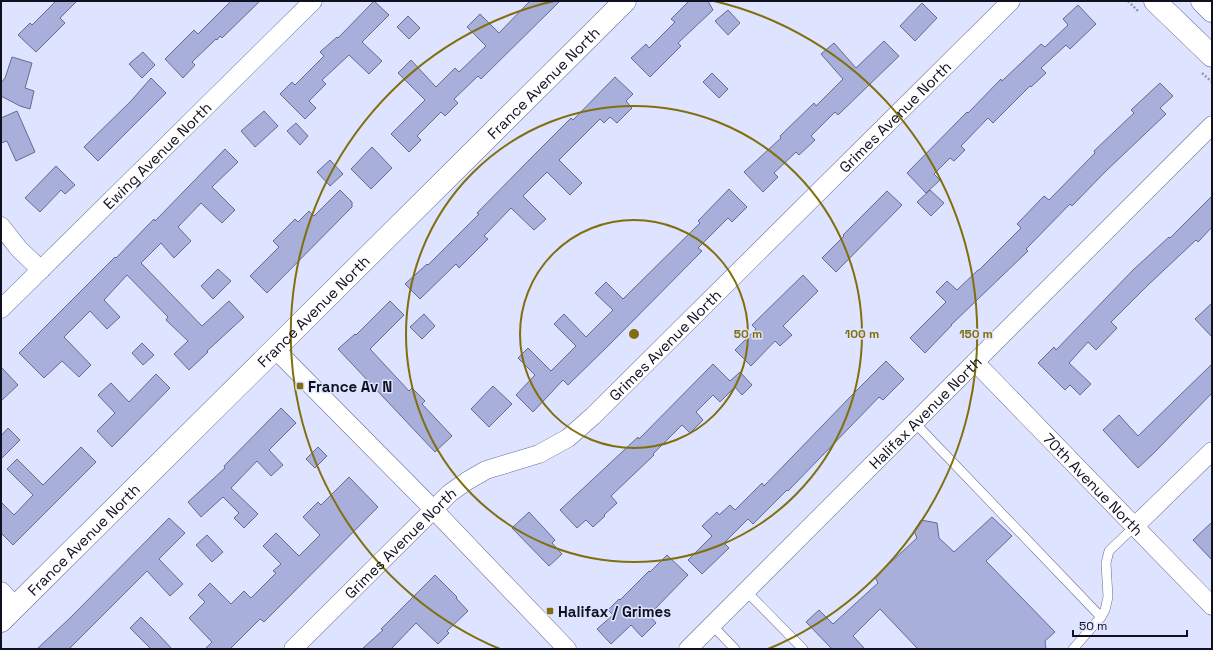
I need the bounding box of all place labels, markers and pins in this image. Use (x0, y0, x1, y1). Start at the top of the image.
centre of rings (627, 327, 641, 341)
place label: France Av N (308, 377, 392, 396)
marker: France Av N (295, 381, 305, 391)
place label: Halifax / Grimes (558, 602, 671, 621)
marker: Halifax / Grimes (545, 606, 555, 616)

